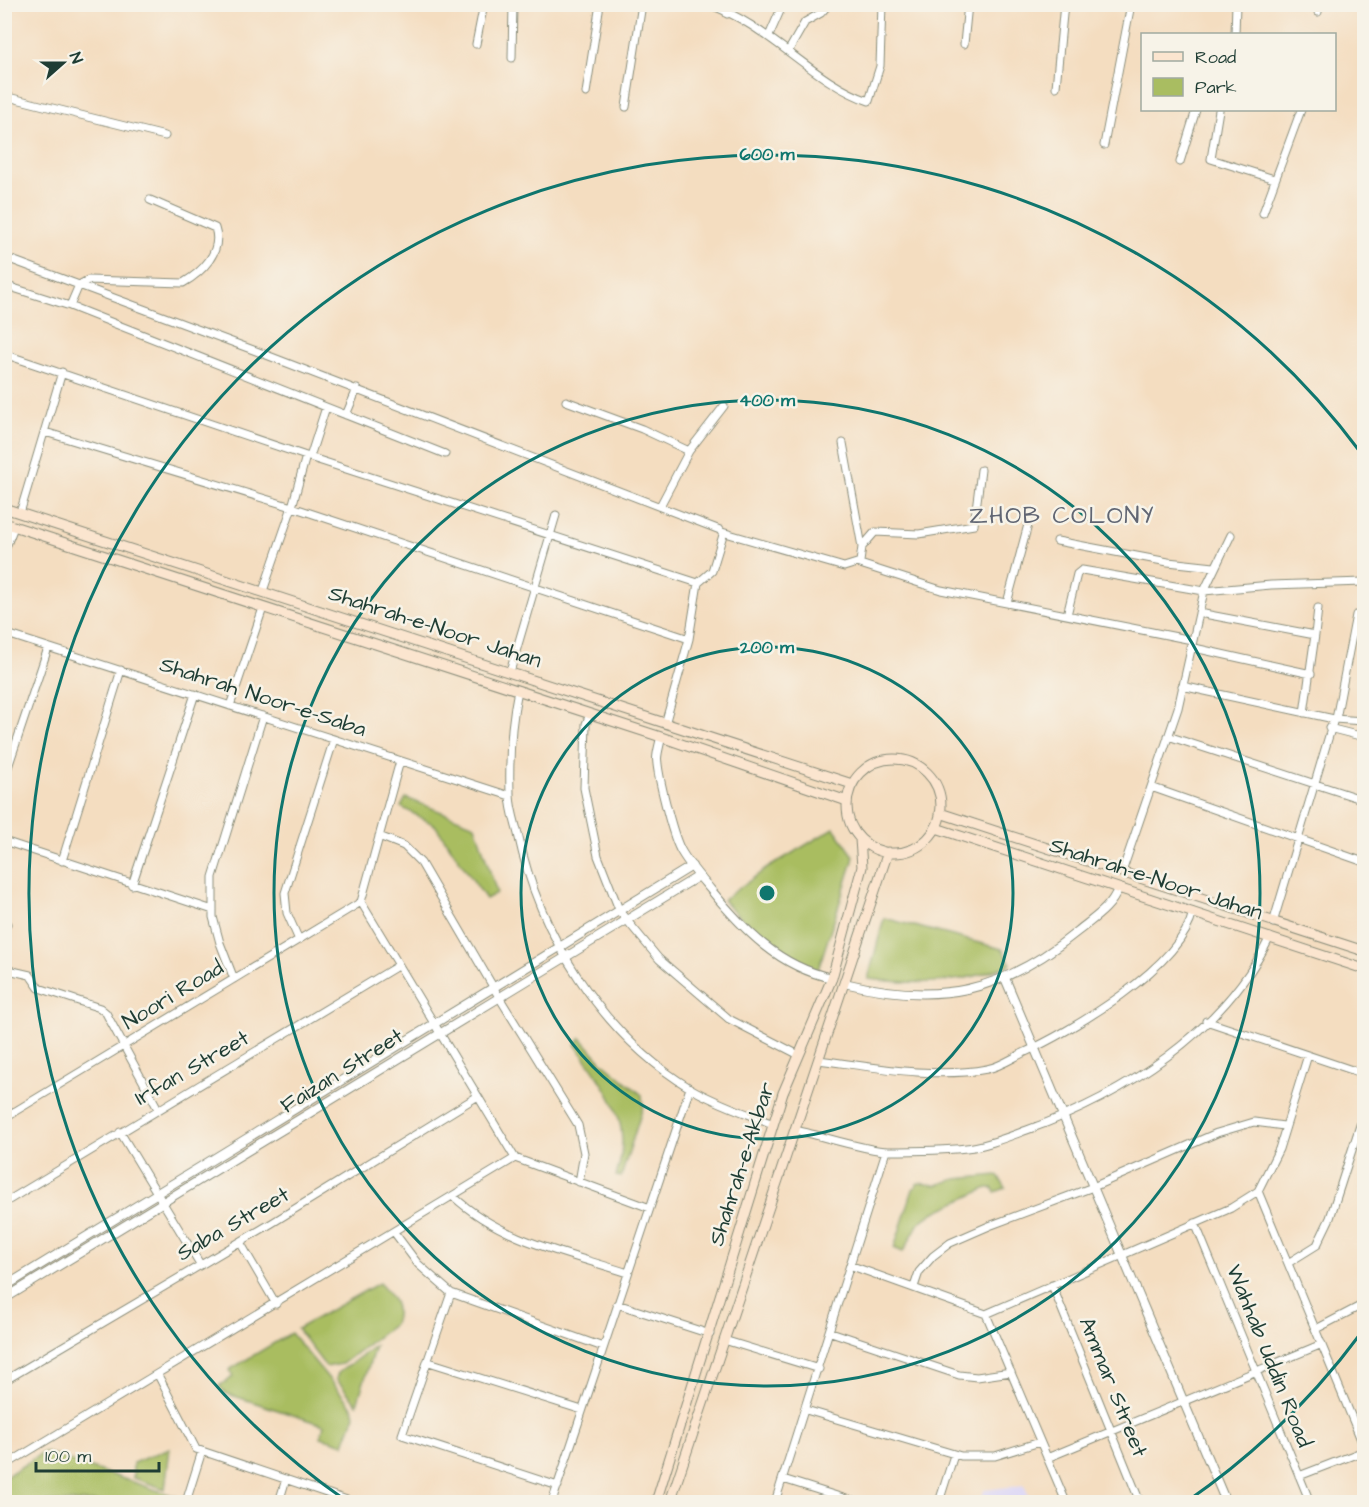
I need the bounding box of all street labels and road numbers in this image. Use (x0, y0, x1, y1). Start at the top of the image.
street label: Shahrah-e-Noor Jahan (324, 578, 546, 676)
street label: Shahrah Noor-e-Saba (156, 649, 370, 745)
street label: Shahrah-e-Noor Jahan (1045, 830, 1267, 928)
street label: Noori Road (116, 953, 230, 1037)
street label: Faizan Street (275, 1021, 409, 1121)
street label: Irfan Street (129, 1023, 255, 1113)
street label: Shahrah-e-Akbar (701, 1078, 783, 1250)
street label: Saba Street (171, 1179, 295, 1269)
street label: Wahhab Uddin Road (1218, 1260, 1320, 1452)
street label: Ammar Street (1071, 1312, 1155, 1462)

